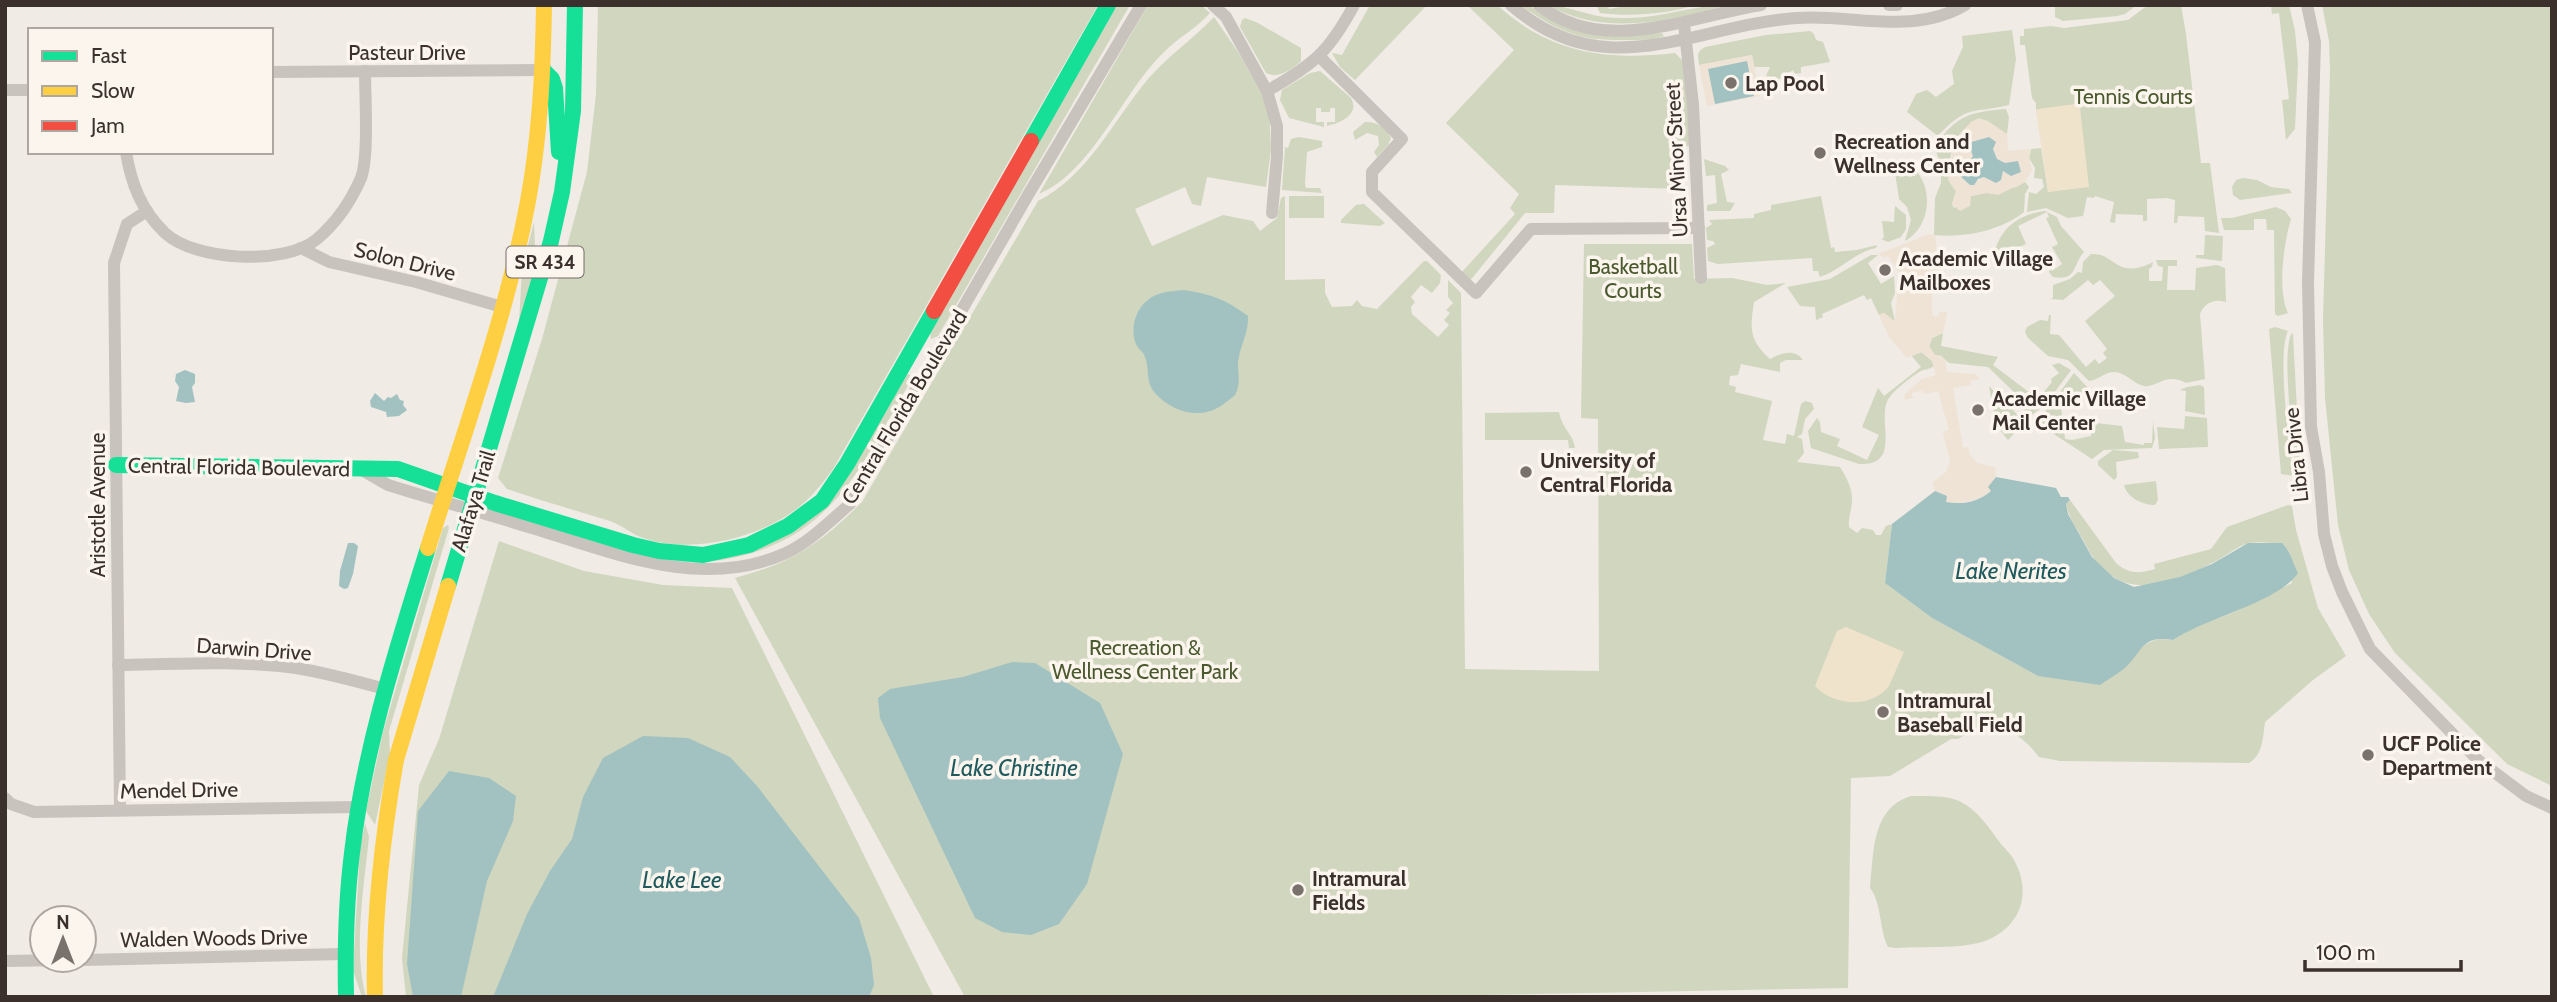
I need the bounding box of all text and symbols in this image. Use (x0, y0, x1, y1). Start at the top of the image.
legend (28, 28, 273, 154)
street label: Pasteur Drive (348, 40, 466, 65)
text: Fast (91, 43, 127, 68)
place label: Lap Pool (1745, 71, 1825, 96)
marker: Lap Pool (1723, 75, 1739, 91)
text: Slow (91, 78, 135, 103)
street label: Ursa Minor Street (1659, 82, 1693, 238)
park label: Tennis Courts (2073, 84, 2193, 109)
text: Jam (90, 113, 125, 138)
place label: Recreation and Wellness Center (1834, 129, 1980, 178)
marker: Recreation and Wellness Center (1812, 145, 1828, 161)
street label: Solon Drive (352, 236, 459, 286)
road number: SR 434 (506, 246, 584, 278)
place label: Academic Village Mailboxes (1899, 246, 2053, 295)
park label: Basketball Courts (1588, 254, 1678, 303)
marker: Academic Village Mailboxes (1877, 262, 1893, 278)
street label: Central Florida Boulevard (836, 305, 972, 509)
place label: Academic Village Mail Center (1992, 386, 2146, 435)
marker: Academic Village Mail Center (1970, 402, 1986, 418)
street label: Libra Drive (2279, 406, 2313, 504)
street label: Aristotle Avenue (85, 432, 110, 578)
street label: Alafaya Trail (446, 447, 500, 555)
place label: University of Central Florida (1540, 448, 1673, 497)
street label: Central Florida Boulevard (128, 453, 350, 481)
marker: University of Central Florida (1518, 464, 1534, 480)
water label: Lake Nerites (1955, 557, 2067, 585)
street label: Darwin Drive (196, 633, 313, 665)
park label: Recreation & Wellness Center Park (1052, 635, 1239, 684)
place label: Intramural Baseball Field (1897, 688, 2023, 737)
marker: Intramural Baseball Field (1875, 704, 1891, 720)
place label: UCF Police Department (2382, 731, 2492, 780)
marker: UCF Police Department (2360, 747, 2376, 763)
water label: Lake Christine (950, 754, 1078, 782)
street label: Mendel Drive (120, 776, 239, 804)
water label: Lake Lee (642, 866, 722, 894)
place label: Intramural Fields (1312, 866, 1407, 915)
marker: Intramural Fields (1290, 882, 1306, 898)
north arrow (28, 904, 98, 974)
text: N (56, 911, 70, 934)
street label: Walden Woods Drive (120, 924, 308, 952)
scale bar (2305, 928, 2461, 972)
text: 100 m (2316, 940, 2375, 965)

